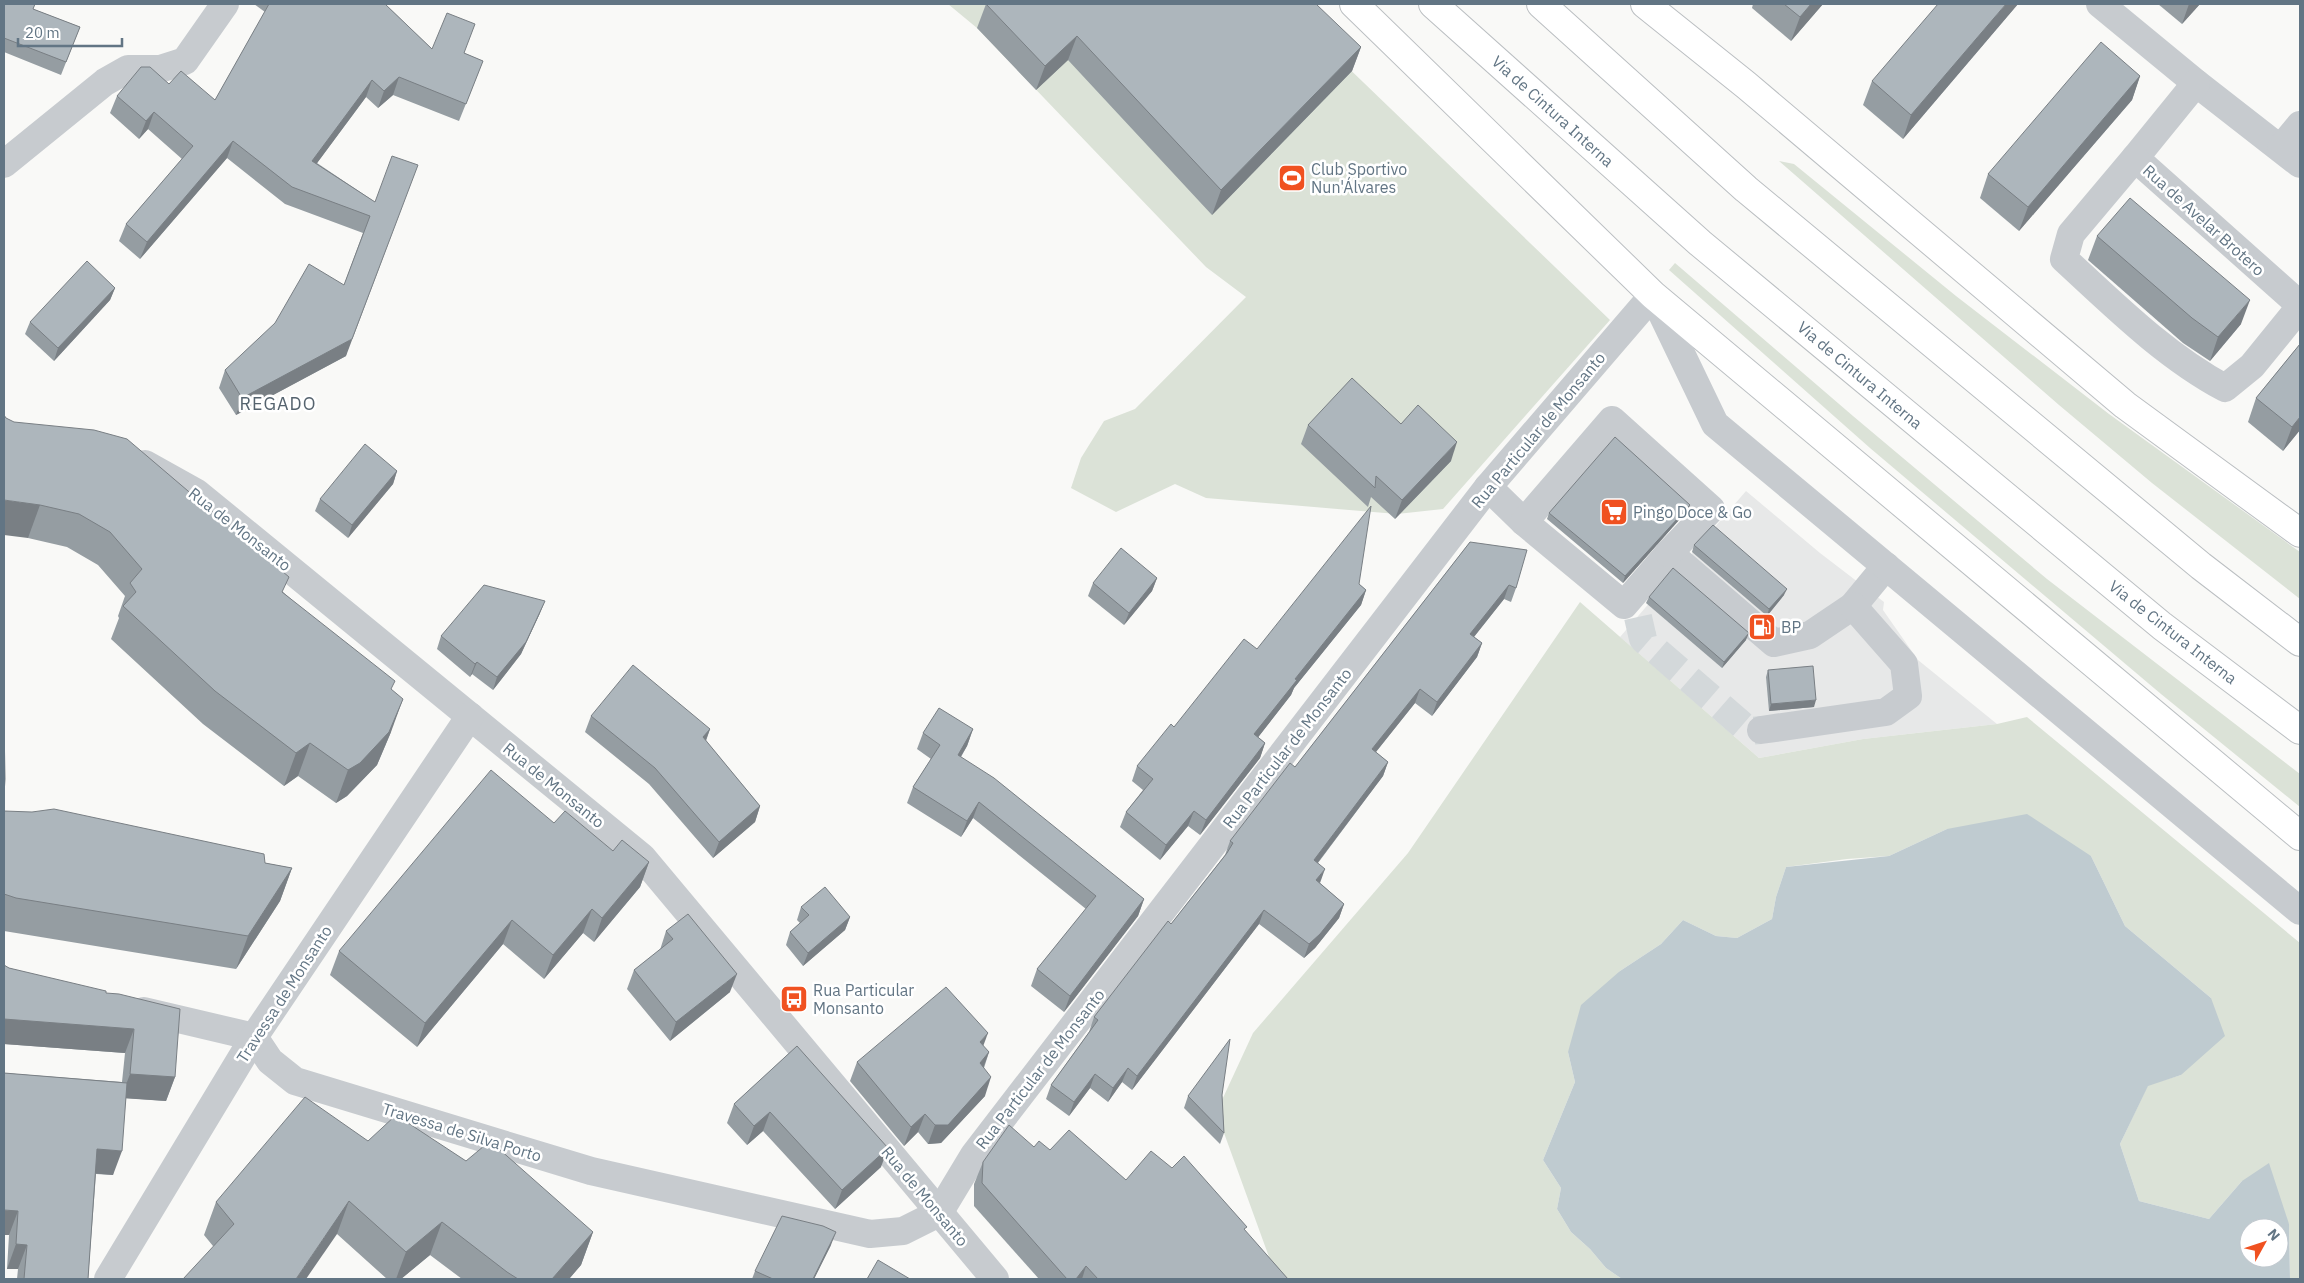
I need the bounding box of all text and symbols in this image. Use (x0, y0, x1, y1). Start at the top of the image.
scale bar (18, 15, 121, 47)
text: 20 m (25, 23, 60, 42)
street label: Via de Cintura Interna (1488, 51, 1618, 171)
place label: Club Sportivo Nun'Álvares (1311, 159, 1407, 197)
street label: Rua de Avelar Brotero (2139, 160, 2269, 280)
sports icon: Club Sportivo Nun'Álvares (1277, 163, 1307, 193)
street label: Via de Cintura Interna (1793, 317, 1927, 433)
street label: Rua Particular de Monsanto (1467, 348, 1609, 512)
district label: REGADO (240, 392, 316, 415)
street label: Rua de Monsanto (185, 483, 295, 575)
supermarket icon: Pingo Doce & Go (1599, 497, 1629, 527)
place label: Pingo Doce & Go (1633, 502, 1752, 522)
street label: Via de Cintura Interna (2105, 576, 2241, 689)
fuel station icon: BP (1747, 612, 1777, 642)
place label: BP (1781, 617, 1801, 637)
street label: Rua Particular de Monsanto (1218, 664, 1356, 832)
street label: Rua de Monsanto (499, 738, 609, 832)
street label: Travessa de Monsanto (232, 922, 336, 1066)
place label: Rua Particular Monsanto (813, 980, 914, 1018)
bus stop icon: Rua Particular Monsanto (779, 984, 809, 1014)
street label: Rua Particular de Monsanto (971, 985, 1109, 1153)
street label: Travessa de Silva Porto (380, 1098, 544, 1166)
street label: Rua de Monsanto (877, 1142, 973, 1250)
north arrow (2239, 1218, 2289, 1268)
text: N (2264, 1225, 2284, 1244)

